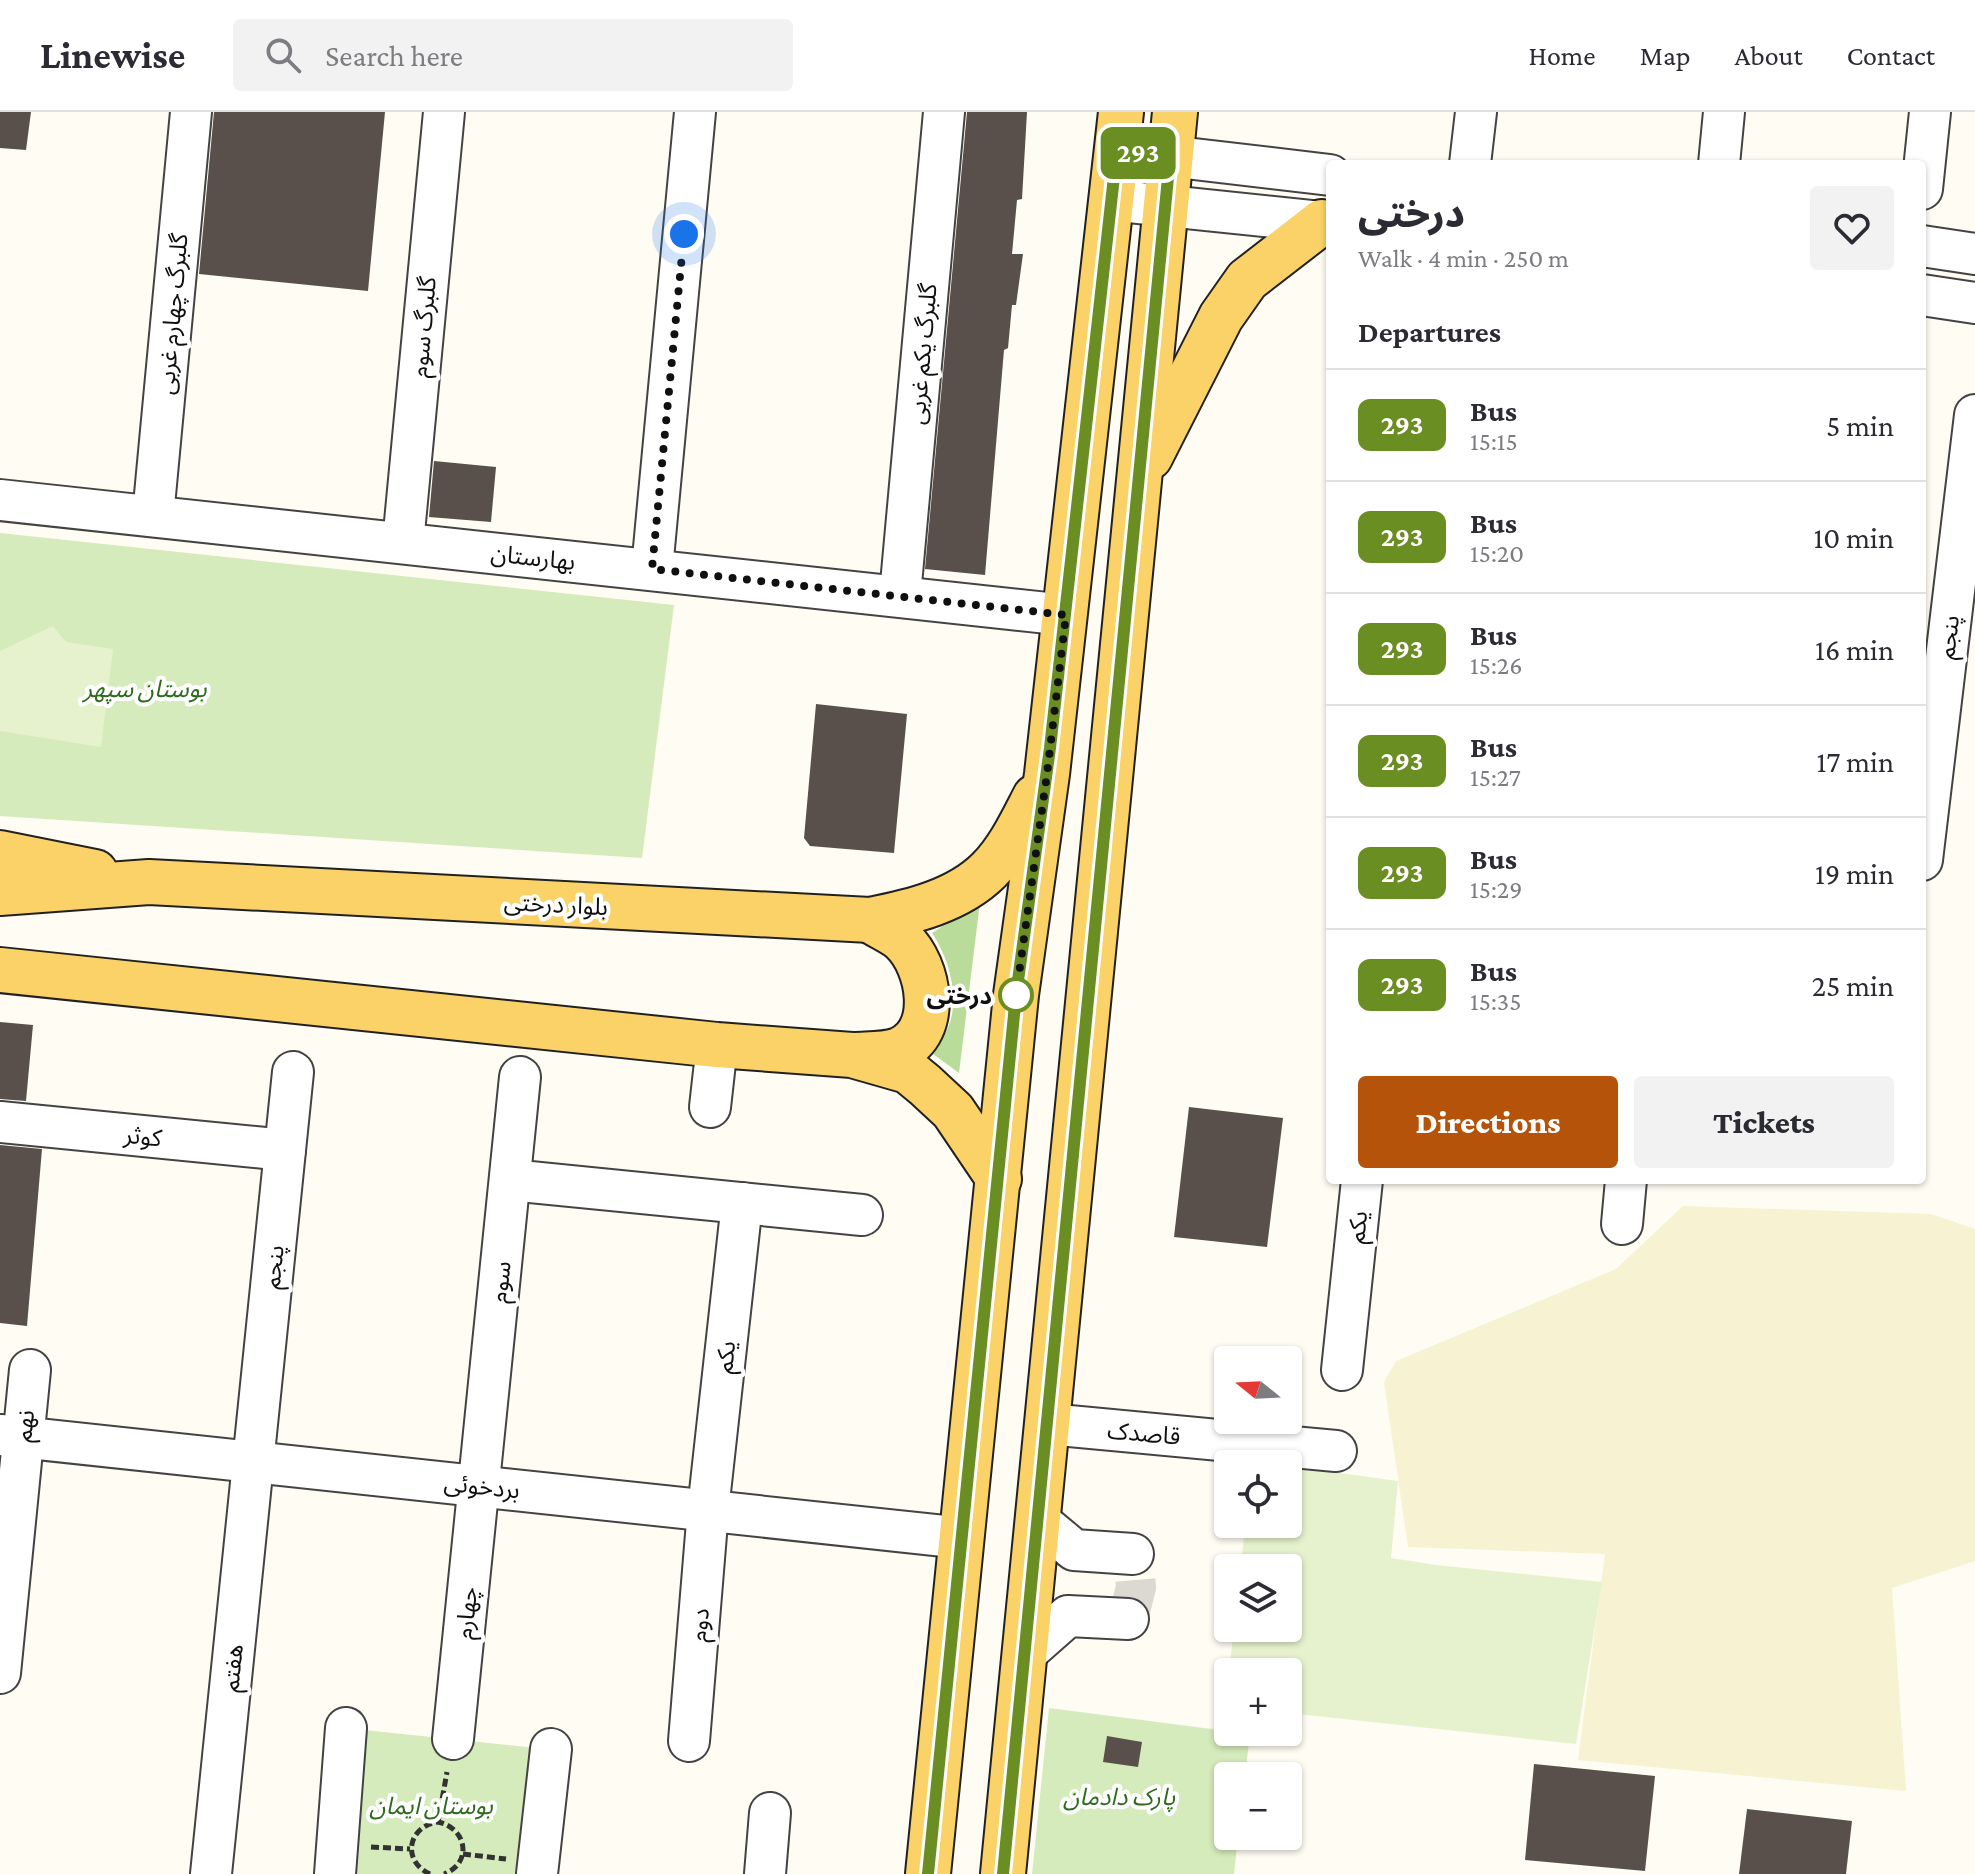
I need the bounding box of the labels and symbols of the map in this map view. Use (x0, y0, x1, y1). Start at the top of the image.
line badge: 293 (1092, 127, 1184, 179)
your location (664, 214, 704, 254)
street label: گلبرگ چهارم غربی (152, 231, 198, 396)
street label: گلبرگ سوم (405, 274, 446, 379)
street label: گلبرگ یکم غربی (902, 281, 946, 426)
street label: بهارستان (489, 539, 577, 576)
street label: پنجم (1932, 613, 1968, 661)
park label: بوستان سپهر (82, 675, 207, 705)
street label: بلوار درختی (503, 888, 609, 921)
marker: درختی (999, 978, 1033, 1012)
place label: درختی (927, 982, 992, 1010)
street label: کوثر (122, 1120, 164, 1153)
street label: یکم (1342, 1209, 1376, 1245)
street label: پنجم (257, 1244, 293, 1291)
street label: سوم (484, 1260, 521, 1305)
street label: یکم (710, 1339, 744, 1375)
north arrow (1214, 1346, 1302, 1434)
street label: نهم (9, 1409, 43, 1444)
street label: قاصدک (1106, 1416, 1182, 1450)
street label: بردخوئی (443, 1469, 521, 1504)
street label: چهارم (450, 1585, 487, 1641)
street label: دوم (684, 1607, 719, 1643)
street label: هفتم (216, 1643, 252, 1694)
park label: پارک دادمان (1063, 1783, 1176, 1813)
park label: بوستان ایمان (369, 1792, 493, 1820)

